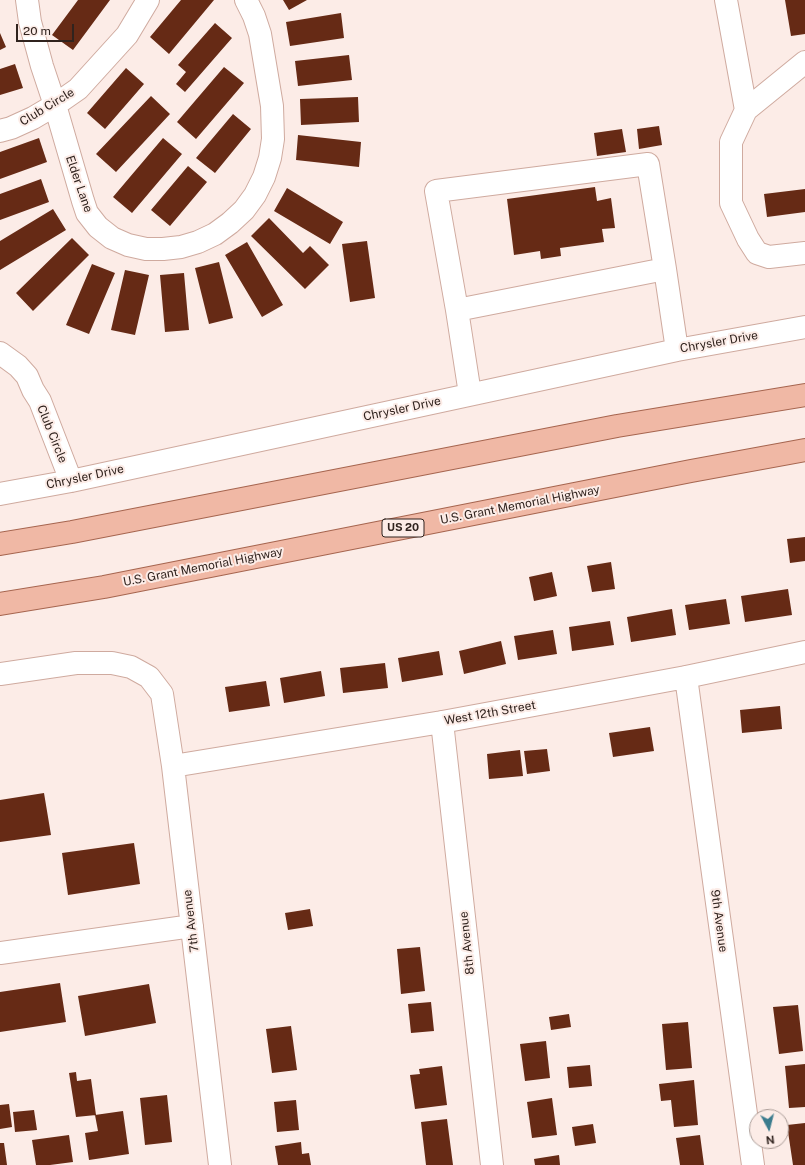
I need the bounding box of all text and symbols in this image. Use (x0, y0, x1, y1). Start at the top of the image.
scale bar (18, 16, 76, 42)
text: 20 m (23, 24, 51, 38)
street label: Club Circle (17, 85, 77, 129)
street label: Elder Lane (63, 154, 95, 214)
street label: Chrysler Drive (679, 328, 759, 356)
street label: Chrysler Drive (362, 394, 442, 424)
street label: Club Circle (34, 403, 70, 465)
street label: Chrysler Drive (45, 462, 125, 492)
street label: U.S. Grant Memorial Highway (439, 482, 601, 528)
road number: US 20 (382, 519, 424, 537)
street label: U.S. Grant Memorial Highway (122, 544, 284, 590)
street label: West 12th Street (443, 698, 537, 728)
street label: 7th Avenue (180, 889, 202, 953)
street label: 9th Avenue (707, 889, 731, 953)
street label: 8th Avenue (457, 911, 477, 975)
north arrow (749, 1109, 789, 1149)
text: N (765, 1133, 775, 1146)

